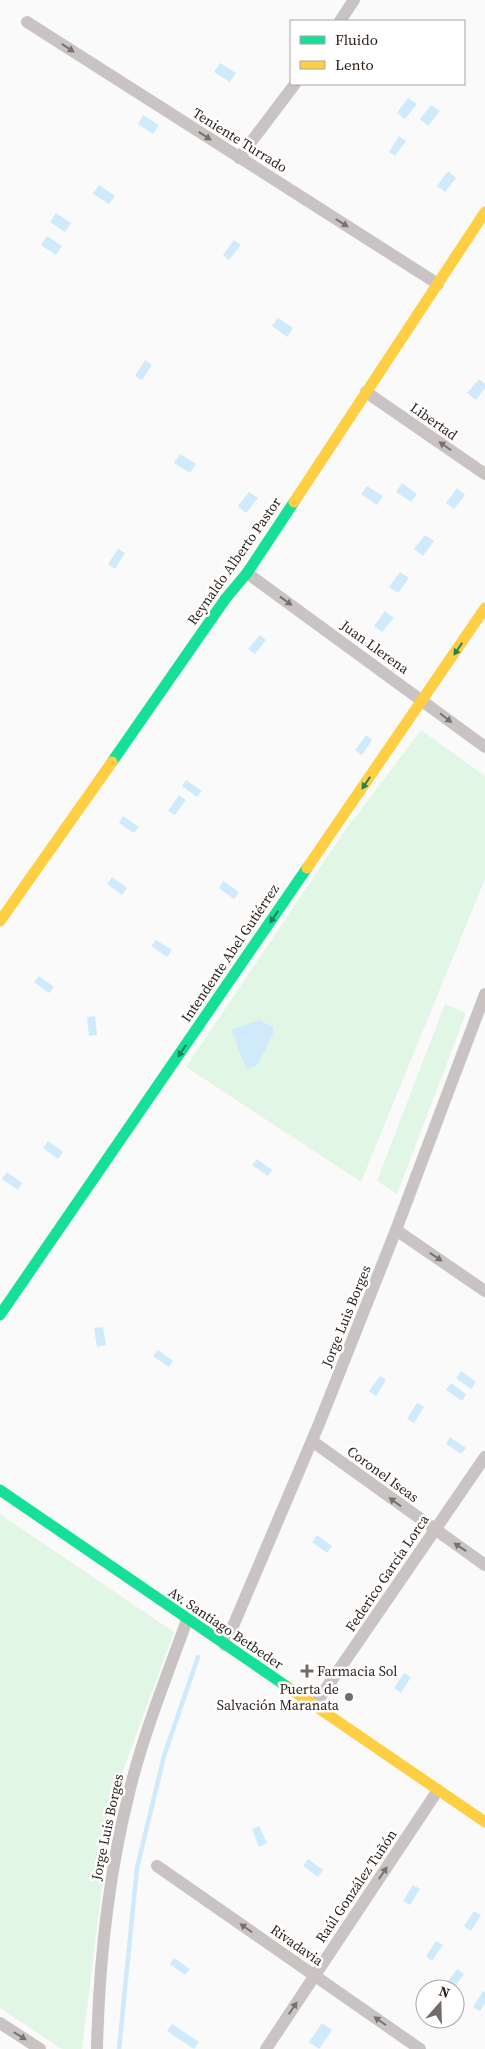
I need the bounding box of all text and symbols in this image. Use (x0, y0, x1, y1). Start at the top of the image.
legend (290, 20, 465, 85)
text: Fluido (335, 29, 378, 50)
one-way arrow (61, 44, 75, 53)
text: Lento (335, 54, 374, 75)
street label: Teniente Turrado (189, 103, 291, 177)
one-way arrow (198, 131, 211, 141)
one-way arrow (335, 218, 349, 228)
street label: Libertad (406, 397, 462, 445)
one-way arrow (438, 441, 452, 451)
street label: Reynaldo Alberto Pastor (182, 493, 286, 629)
one-way arrow (279, 596, 292, 607)
street label: Juan Llerena (336, 615, 414, 679)
one-way arrow (453, 642, 463, 655)
one-way arrow (439, 712, 452, 723)
one-way arrow (361, 776, 371, 790)
street label: Intendente Abel Gutiérrez (176, 879, 284, 1026)
one-way arrow (269, 910, 279, 923)
one-way arrow (177, 1044, 187, 1057)
one-way arrow (429, 1252, 443, 1262)
street label: Jorge Luis Borges (316, 1262, 376, 1371)
street label: Coronel Iseas (343, 1441, 423, 1507)
one-way arrow (388, 1497, 402, 1507)
street label: Federico García Lorca (340, 1510, 434, 1635)
one-way arrow (453, 1542, 467, 1552)
street label: Av. Santiago Betbeder (165, 1582, 288, 1674)
place label: Farmacia Sol (317, 1661, 398, 1681)
marker: Farmacia Sol (301, 1665, 313, 1677)
place label: Puerta de Salvación Maranata (217, 1679, 340, 1715)
marker: Puerta de Salvación Maranata (343, 1691, 355, 1703)
street label: Jorge Luis Borges (86, 1772, 128, 1883)
street label: Raúl González Tuñón (311, 1825, 402, 1947)
one-way arrow (378, 1866, 388, 1880)
street label: Rivadavia (267, 1920, 328, 1971)
one-way arrow (239, 1923, 253, 1933)
north arrow (415, 1979, 465, 2029)
text: N (436, 1981, 453, 2003)
one-way arrow (288, 2002, 298, 2015)
one-way arrow (373, 2016, 386, 2026)
one-way arrow (14, 2031, 27, 2041)

